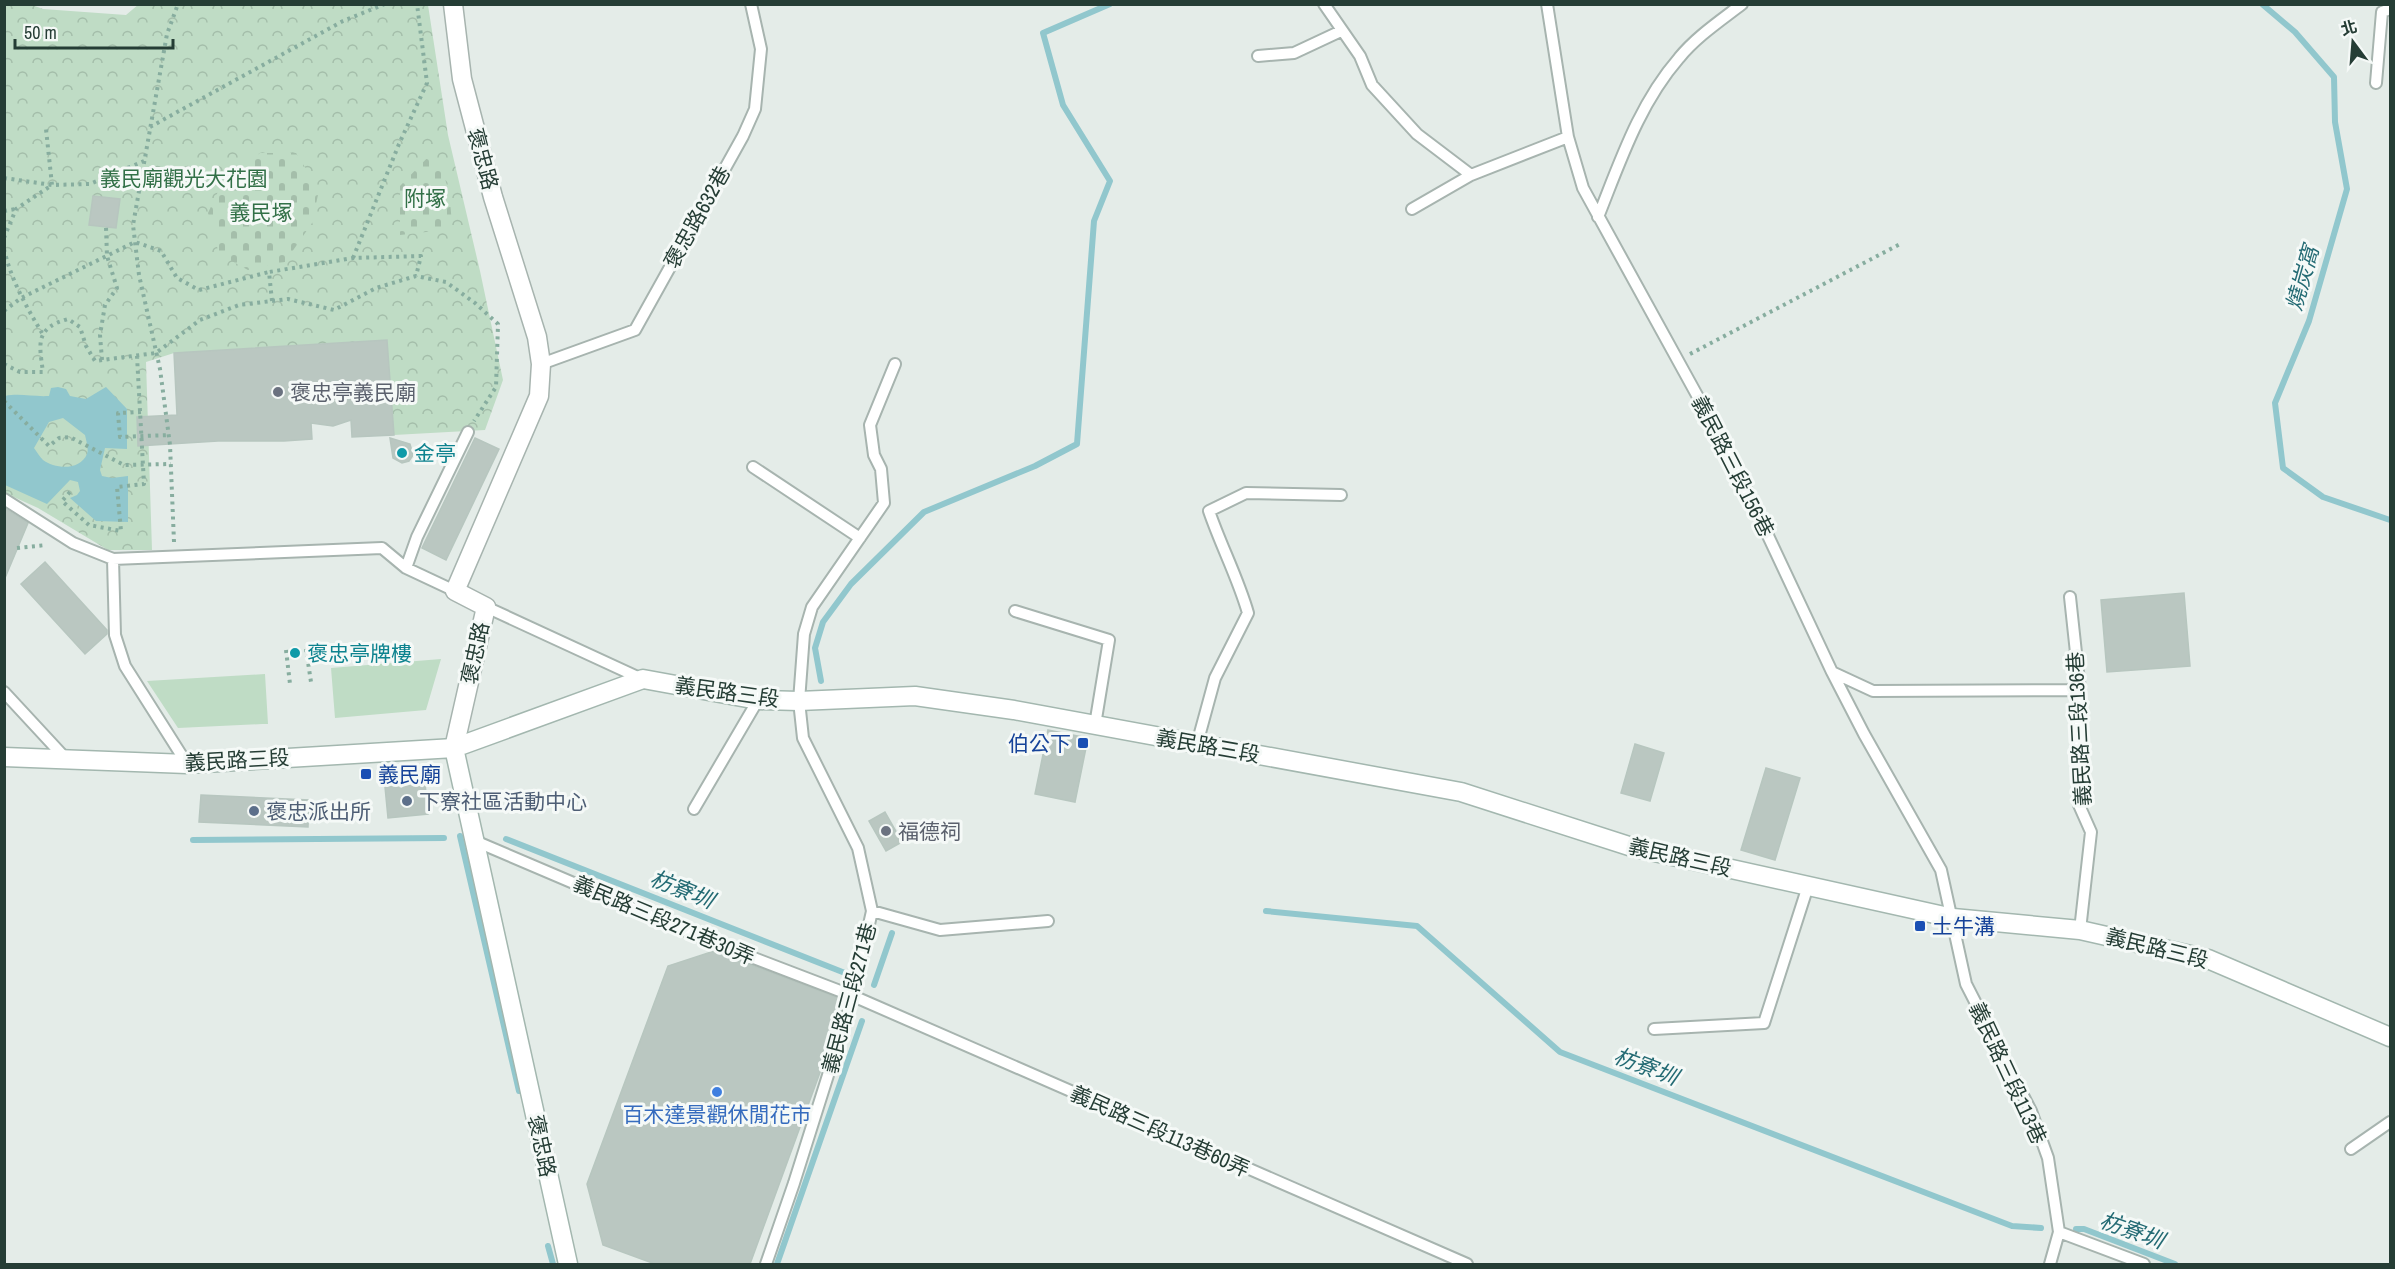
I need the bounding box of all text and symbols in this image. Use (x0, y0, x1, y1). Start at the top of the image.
scale bar (15, 12, 172, 50)
north arrow (2323, 12, 2383, 72)
text: 北 (2338, 15, 2360, 40)
text: 50 m (24, 20, 57, 45)
street label: 褒忠路 (461, 125, 505, 193)
street label: 褒忠路632巷 (657, 161, 737, 273)
park label: 義民廟觀光大花園 (100, 164, 268, 193)
park label: 附塚 (404, 184, 446, 213)
park label: 義民塚 (230, 198, 293, 227)
water label: 燒炭窩 (2278, 239, 2326, 314)
place label: 褒忠亭義民廟 (290, 378, 416, 407)
marker: 褒忠亭義民廟 (271, 385, 285, 399)
street label: 義民路三段156巷 (1685, 390, 1781, 542)
place label: 金亭 (414, 439, 456, 468)
marker: 金亭 (395, 446, 409, 460)
street label: 褒忠路 (454, 619, 496, 687)
place label: 褒忠亭牌樓 (307, 639, 412, 668)
marker: 褒忠亭牌樓 (288, 646, 302, 660)
street label: 義民路三段136巷 (2060, 651, 2098, 807)
street label: 義民路三段 (673, 670, 781, 714)
street label: 義民路三段 (1154, 723, 1262, 769)
place label: 伯公下 (1008, 729, 1071, 758)
marker: 伯公下 (1076, 736, 1090, 750)
street label: 義民路三段 (184, 743, 290, 777)
place label: 義民廟 (378, 760, 441, 789)
marker: 義民廟 (359, 767, 373, 781)
place label: 下寮社區活動中心 (419, 787, 587, 816)
marker: 下寮社區活動中心 (400, 794, 414, 808)
place label: 褒忠派出所 (266, 797, 371, 826)
marker: 褒忠派出所 (247, 804, 261, 818)
place label: 福德祠 (898, 817, 961, 846)
marker: 福德祠 (879, 824, 893, 838)
street label: 義民路三段 (1626, 831, 1734, 883)
water label: 枋寮圳 (646, 863, 721, 916)
street label: 義民路三段271巷30弄 (569, 869, 759, 971)
place label: 土牛溝 (1932, 912, 1995, 941)
marker: 土牛溝 (1913, 919, 1927, 933)
street label: 義民路三段271巷 (815, 920, 883, 1076)
street label: 義民路三段 (2103, 921, 2211, 975)
street label: 義民路三段113巷 (1962, 997, 2054, 1149)
water label: 枋寮圳 (1610, 1040, 1685, 1093)
street label: 義民路三段113巷60弄 (1066, 1078, 1254, 1184)
marker: 百木達景觀休閒花市 (710, 1085, 724, 1099)
place label: 百木達景觀休閒花市 (623, 1100, 812, 1129)
street label: 褒忠路 (521, 1112, 563, 1180)
water label: 枋寮圳 (2096, 1205, 2171, 1256)

